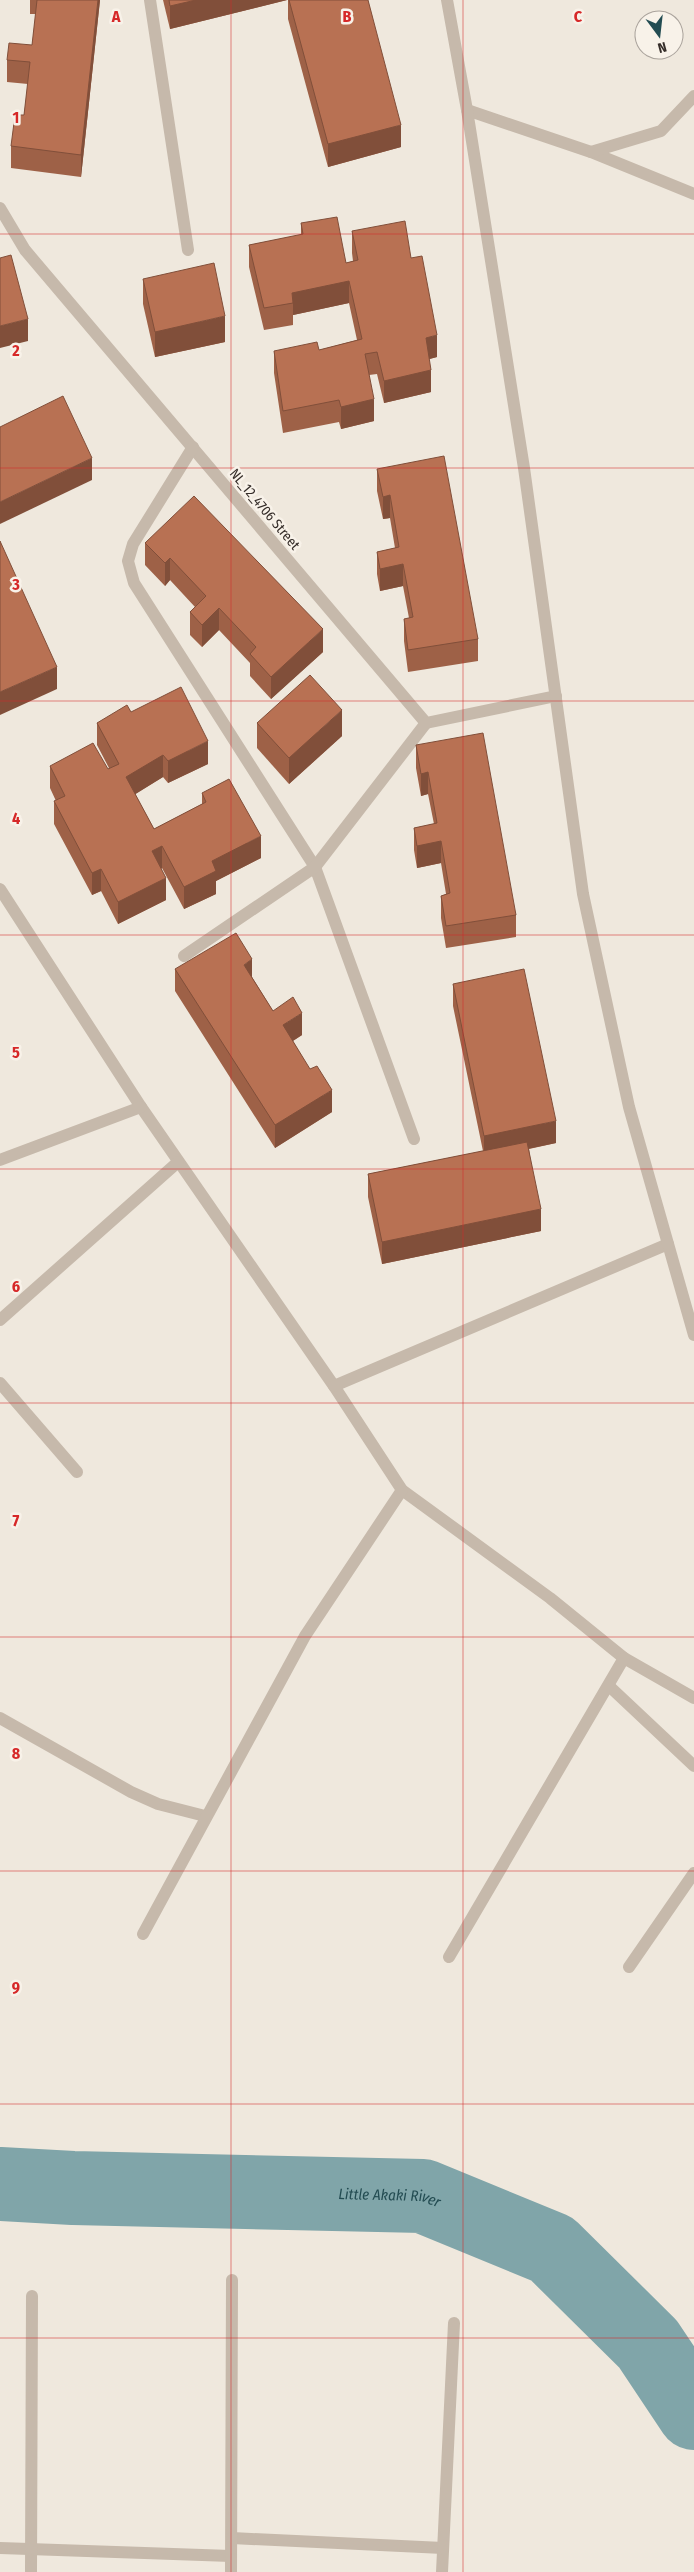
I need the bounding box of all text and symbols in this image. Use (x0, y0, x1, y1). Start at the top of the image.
text: A (111, 7, 121, 26)
text: B (343, 7, 352, 26)
text: C (574, 7, 583, 26)
north arrow (634, 10, 684, 60)
text: N (656, 38, 668, 56)
text: 1 (13, 108, 19, 127)
text: 2 (11, 341, 20, 360)
street label: NL_12_4706 Street (226, 465, 304, 554)
text: 3 (11, 575, 20, 594)
text: 4 (12, 809, 20, 828)
text: 5 (12, 1043, 20, 1062)
text: 6 (12, 1277, 20, 1296)
text: 7 (13, 1511, 20, 1530)
text: 8 (12, 1744, 21, 1763)
text: 9 (12, 1978, 20, 1997)
water label: Little Akaki River (338, 2185, 444, 2212)

